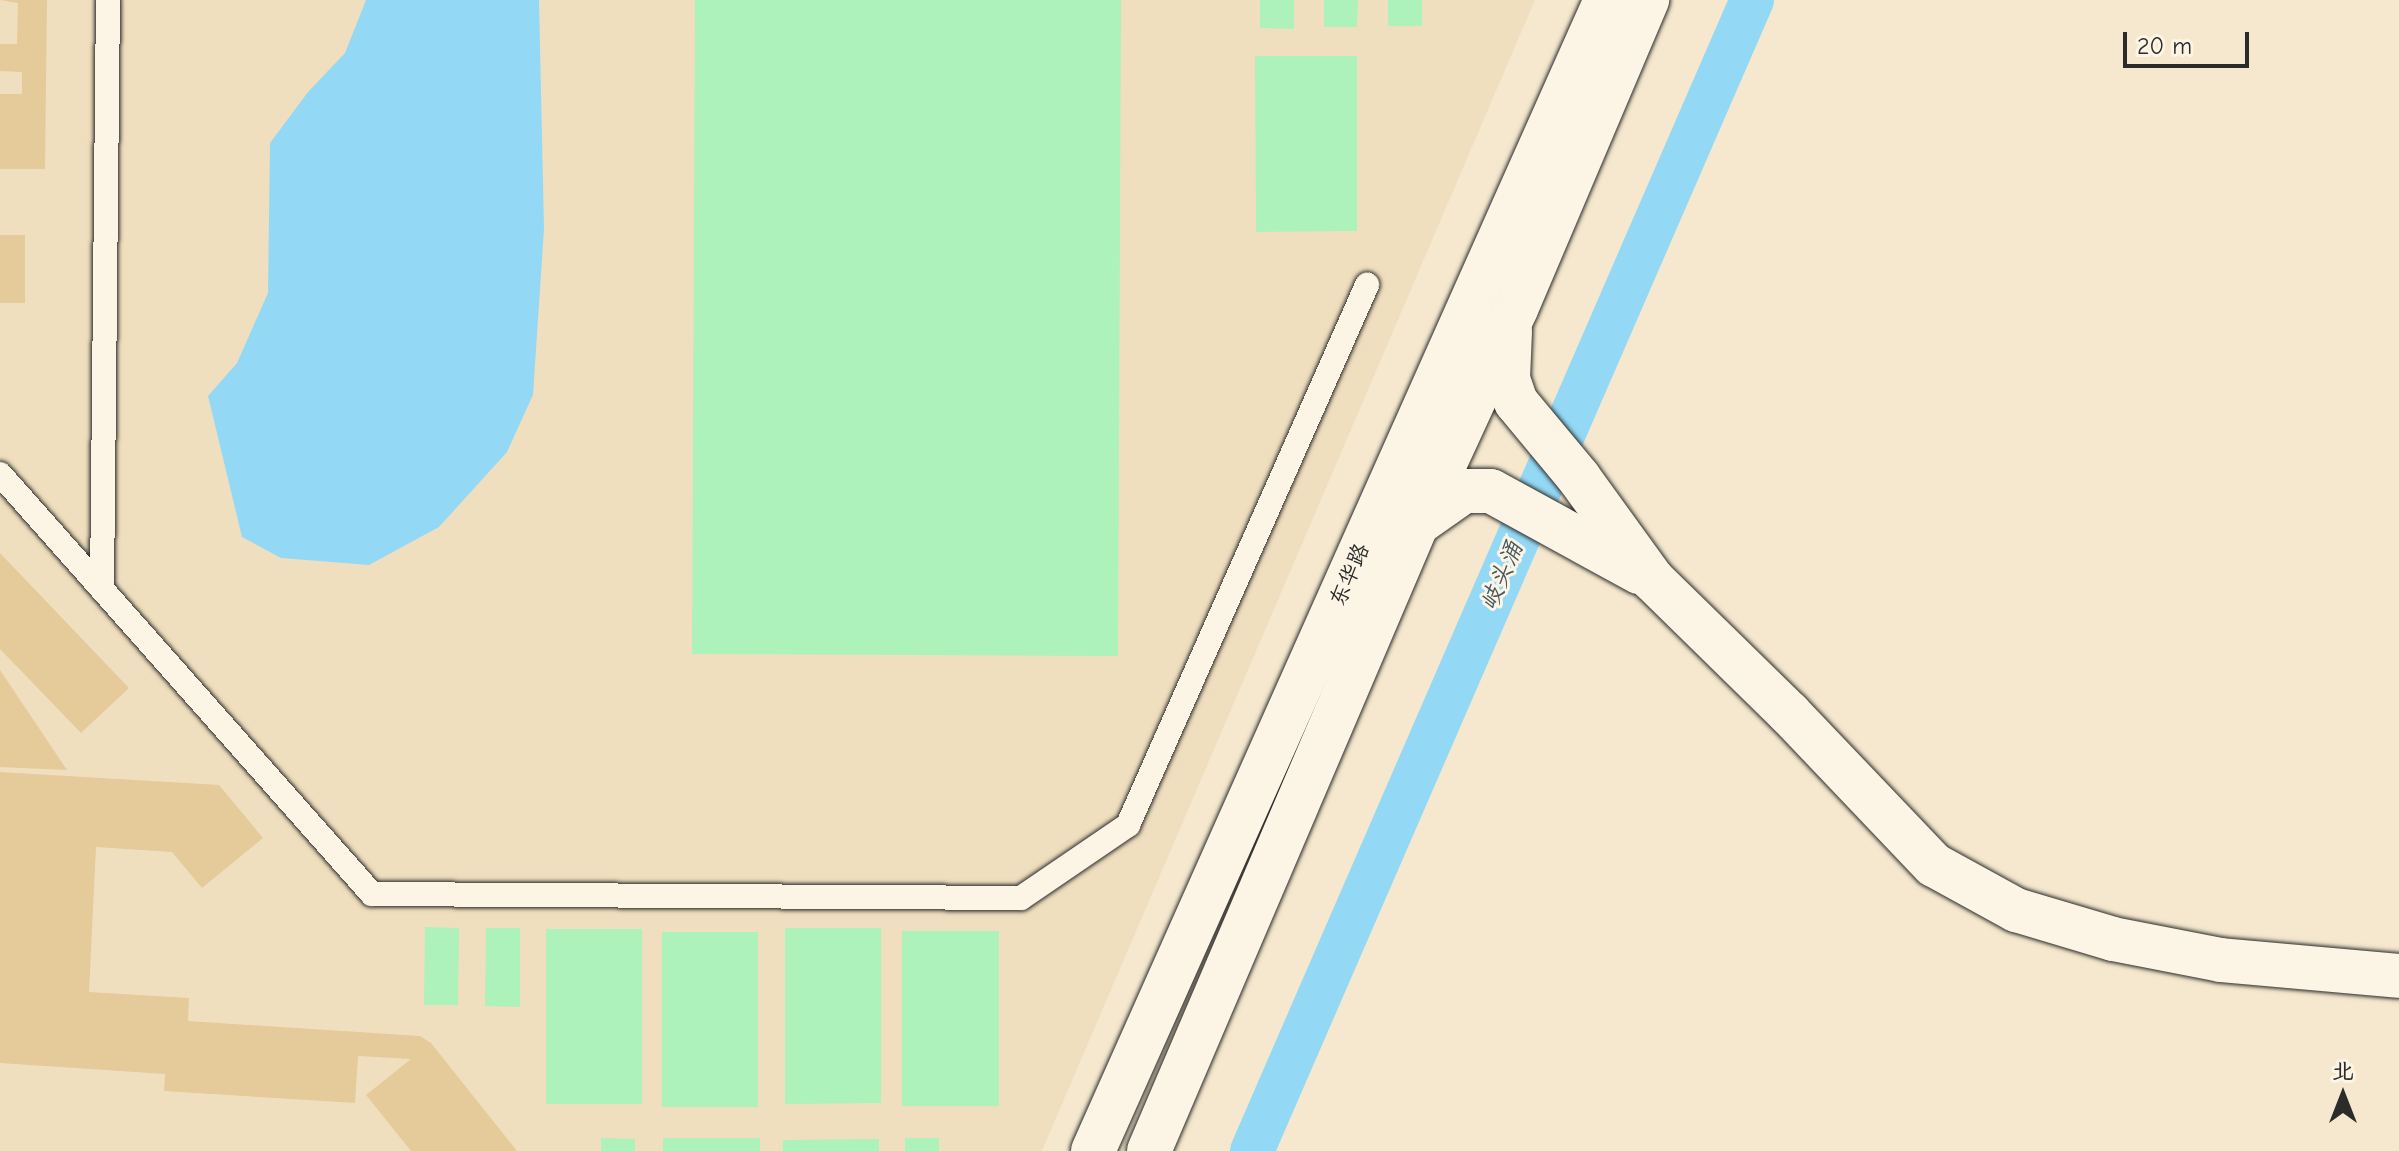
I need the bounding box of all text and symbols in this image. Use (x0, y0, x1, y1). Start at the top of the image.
scale bar (2127, 16, 2253, 66)
text: 20 m (2137, 32, 2192, 60)
water label: 岐头涌 (1475, 537, 1529, 615)
street label: 东华路 (1325, 539, 1375, 611)
north arrow (2303, 1055, 2383, 1135)
text: 北 (2332, 1058, 2354, 1084)

